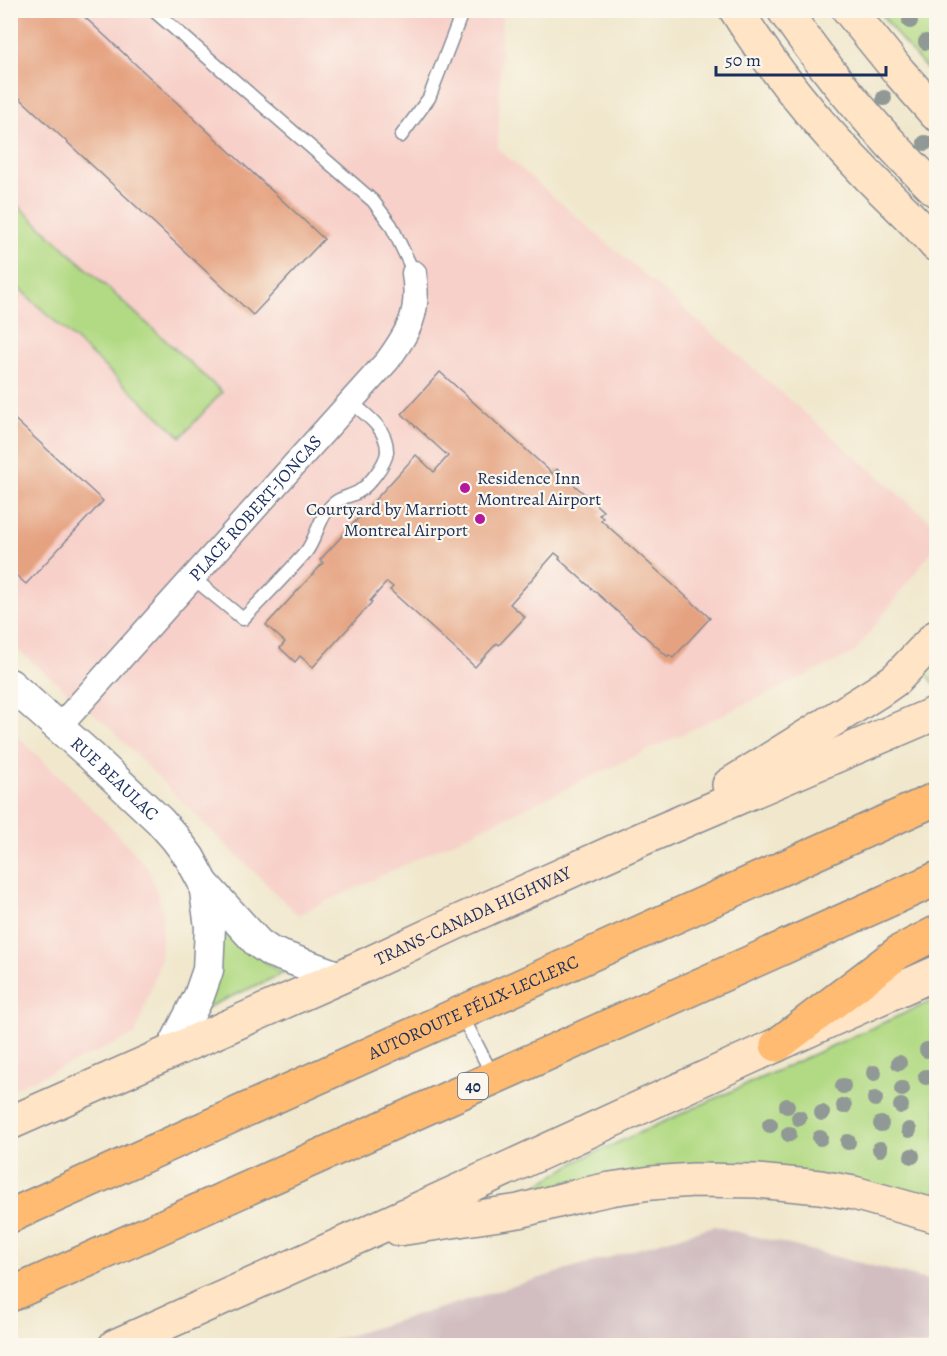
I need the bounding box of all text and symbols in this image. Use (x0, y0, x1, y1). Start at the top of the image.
scale bar (716, 39, 886, 77)
text: 50 m (725, 48, 761, 72)
street label: PLACE ROBERT-JONCAS (183, 430, 327, 586)
place label: Residence Inn Montreal Airport (477, 466, 601, 511)
marker: Residence Inn Montreal Airport (458, 481, 472, 495)
place label: Courtyard by Marriott Montreal Airport (306, 497, 468, 542)
marker: Courtyard by Marriott Montreal Airport (473, 512, 487, 526)
street label: RUE BEAULAC (65, 731, 164, 826)
street label: TRANS-CANADA HIGHWAY (371, 860, 576, 971)
street label: AUTOROUTE FÉLIX-LECLERC (363, 950, 582, 1066)
road number: 40 (458, 1073, 488, 1099)

